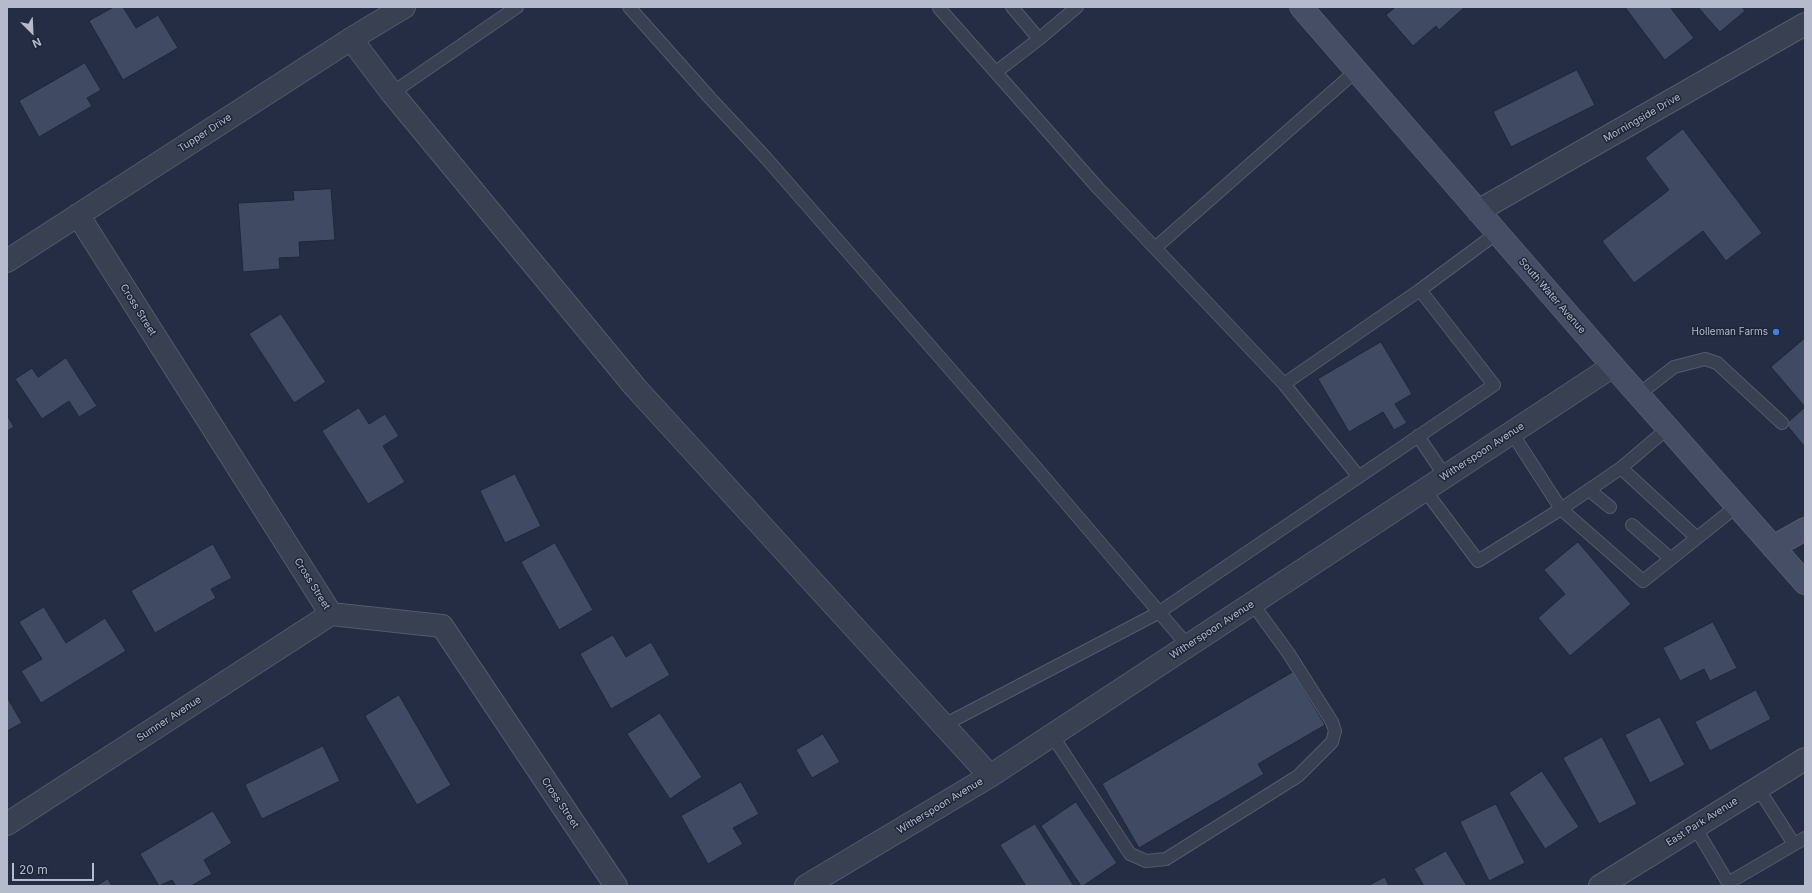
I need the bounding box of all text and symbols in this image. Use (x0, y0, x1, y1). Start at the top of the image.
north arrow (12, 12, 52, 52)
text: N (30, 35, 44, 51)
street label: Morningside Drive (1602, 91, 1682, 145)
street label: Tupper Drive (176, 111, 234, 155)
street label: South Water Avenue (1516, 256, 1588, 336)
street label: Cross Street (117, 282, 159, 338)
place label: Holleman Farms (1692, 326, 1768, 338)
marker: Holleman Farms (1771, 327, 1781, 337)
street label: Witherspoon Avenue (1438, 420, 1526, 484)
street label: Cross Street (291, 556, 333, 612)
street label: Witherspoon Avenue (1168, 598, 1256, 662)
street label: Sumner Avenue (134, 694, 204, 744)
street label: Cross Street (539, 775, 581, 831)
street label: Witherspoon Avenue (895, 776, 985, 836)
street label: East Park Avenue (1664, 795, 1740, 849)
scale bar (14, 855, 96, 881)
text: 20 m (19, 862, 48, 877)

